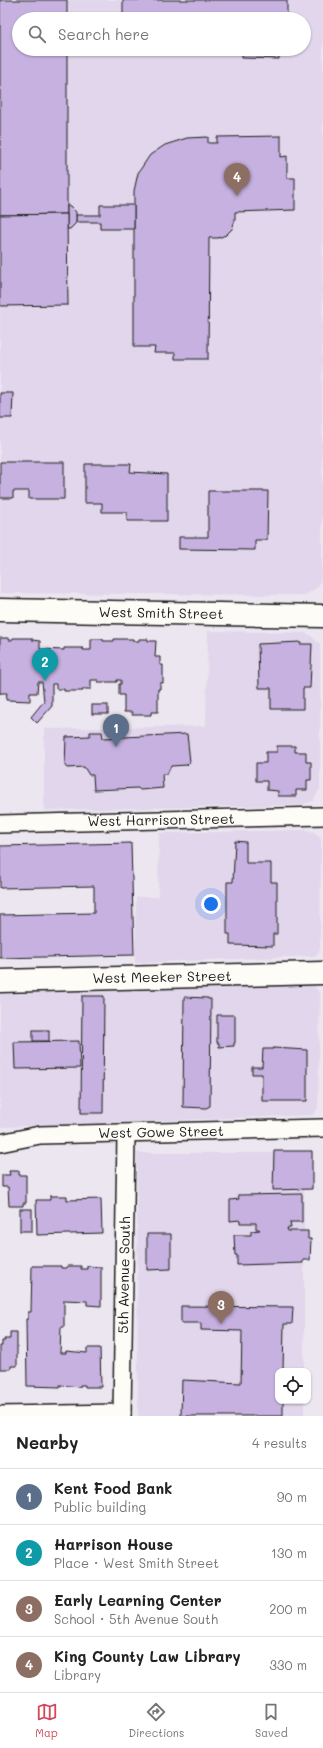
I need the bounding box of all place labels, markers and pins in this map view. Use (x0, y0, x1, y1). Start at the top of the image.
pin: 4 (224, 163, 250, 196)
pin: 2 (32, 648, 58, 681)
pin: 1 (103, 714, 129, 747)
pin: 3 (208, 1291, 234, 1324)

